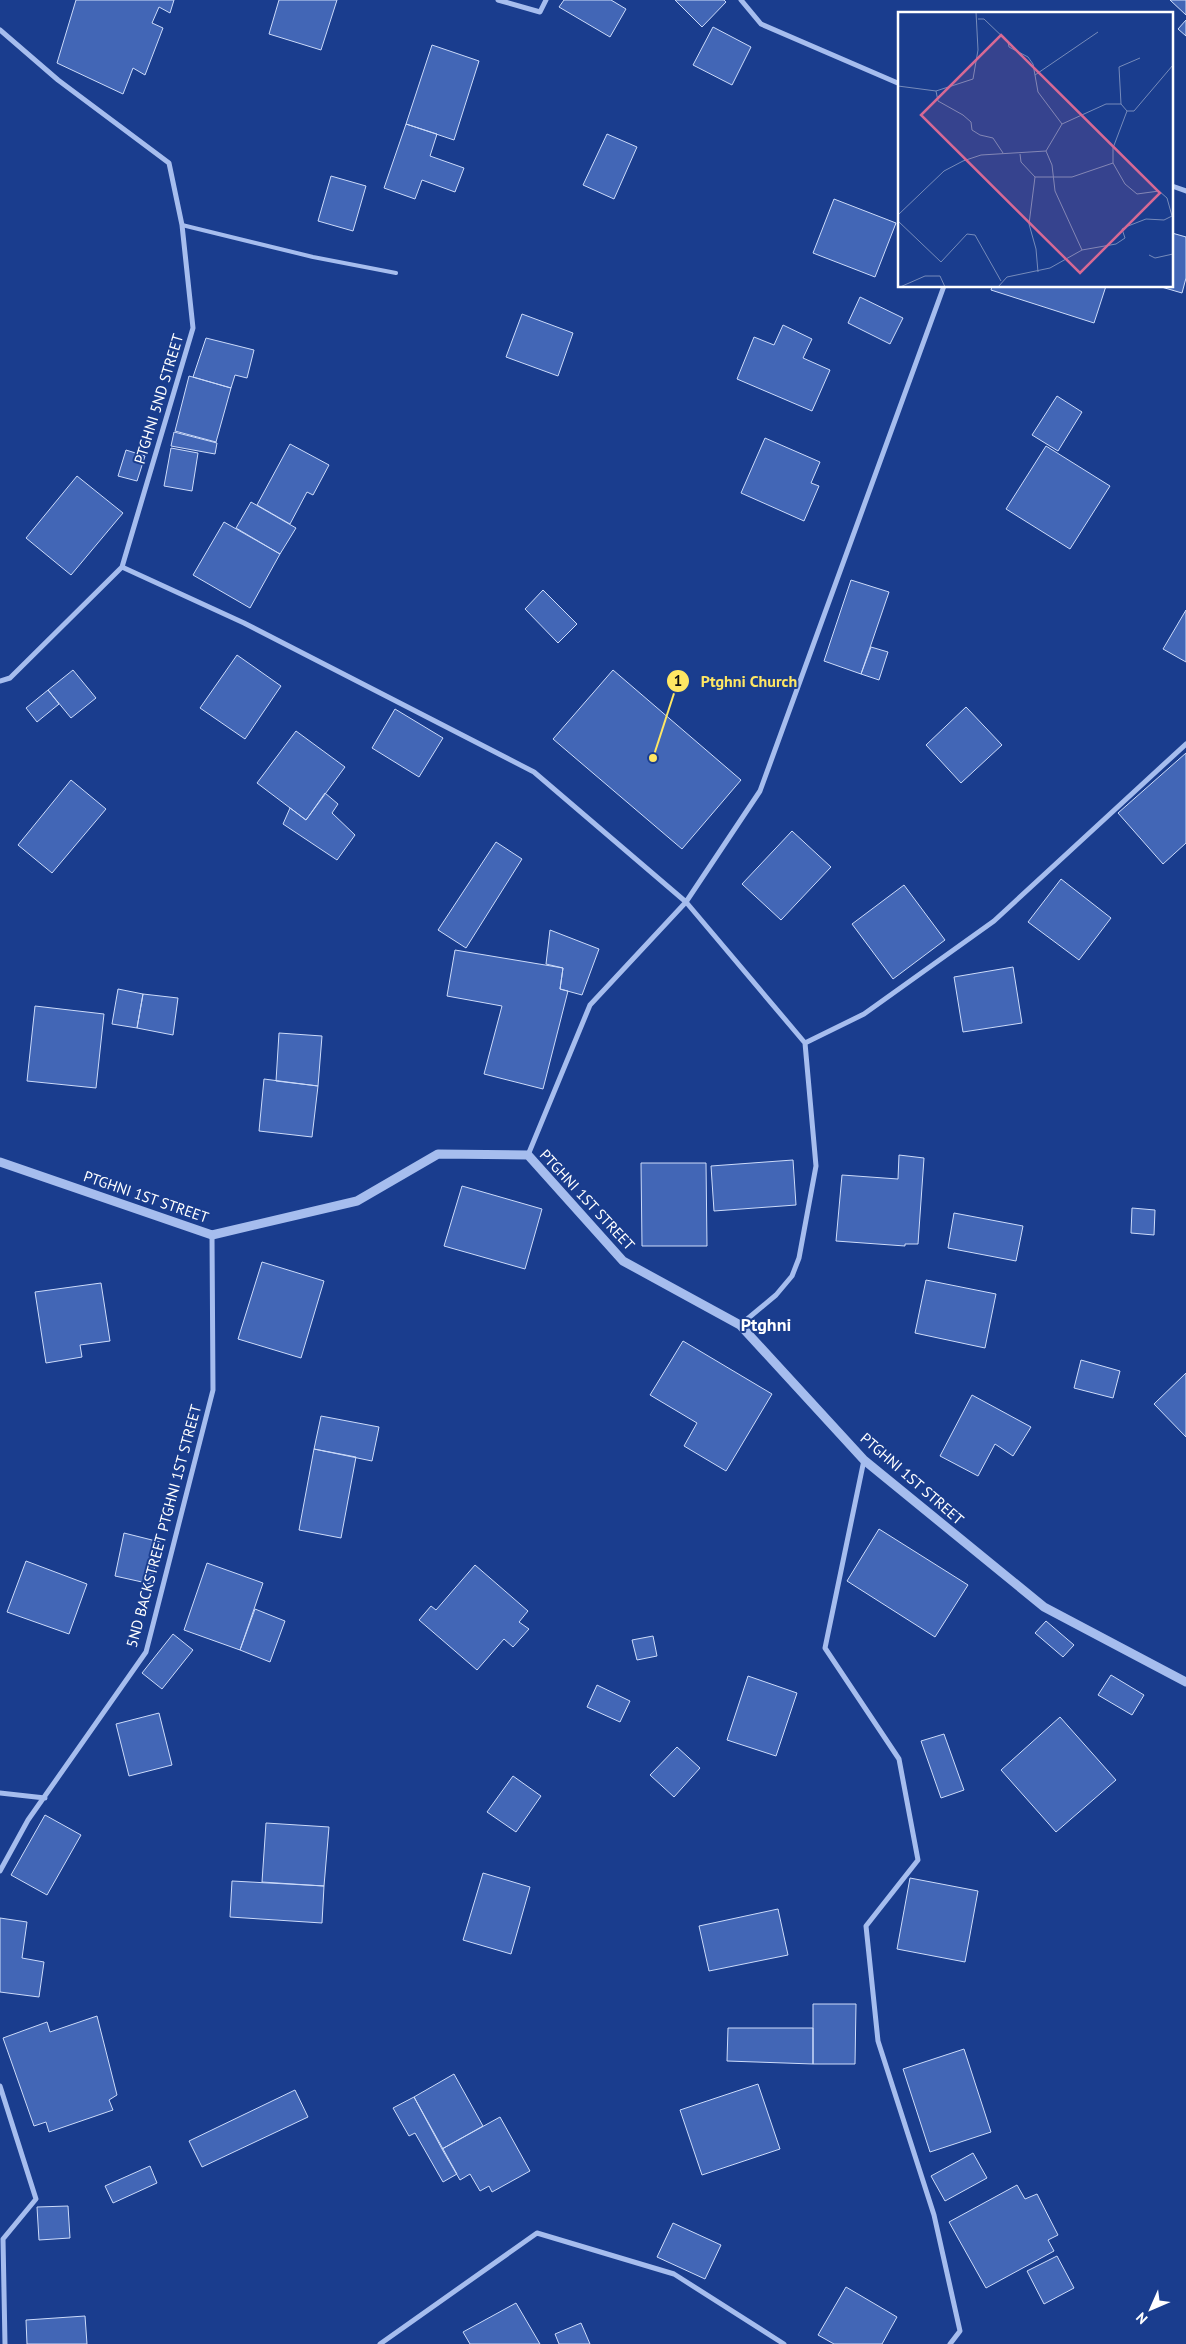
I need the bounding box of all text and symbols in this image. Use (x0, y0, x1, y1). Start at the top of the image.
inset map (898, 12, 1174, 288)
street label: PTGHNI 5ND STREET (130, 331, 188, 466)
callout: Ptghni Church (666, 666, 807, 697)
text: 1 (674, 671, 682, 690)
text: Ptghni Church (701, 671, 797, 691)
street label: PTGHNI 1ST STREET (536, 1145, 639, 1255)
street label: PTGHNI 1ST STREET (81, 1166, 212, 1227)
district label: Ptghni (741, 1313, 791, 1336)
street label: 5ND BACKSTREET PTGHNI 1ST STREET (122, 1402, 205, 1650)
street label: PTGHNI 1ST STREET (857, 1428, 968, 1529)
north arrow (1126, 2284, 1176, 2334)
text: N (1132, 2309, 1151, 2328)

